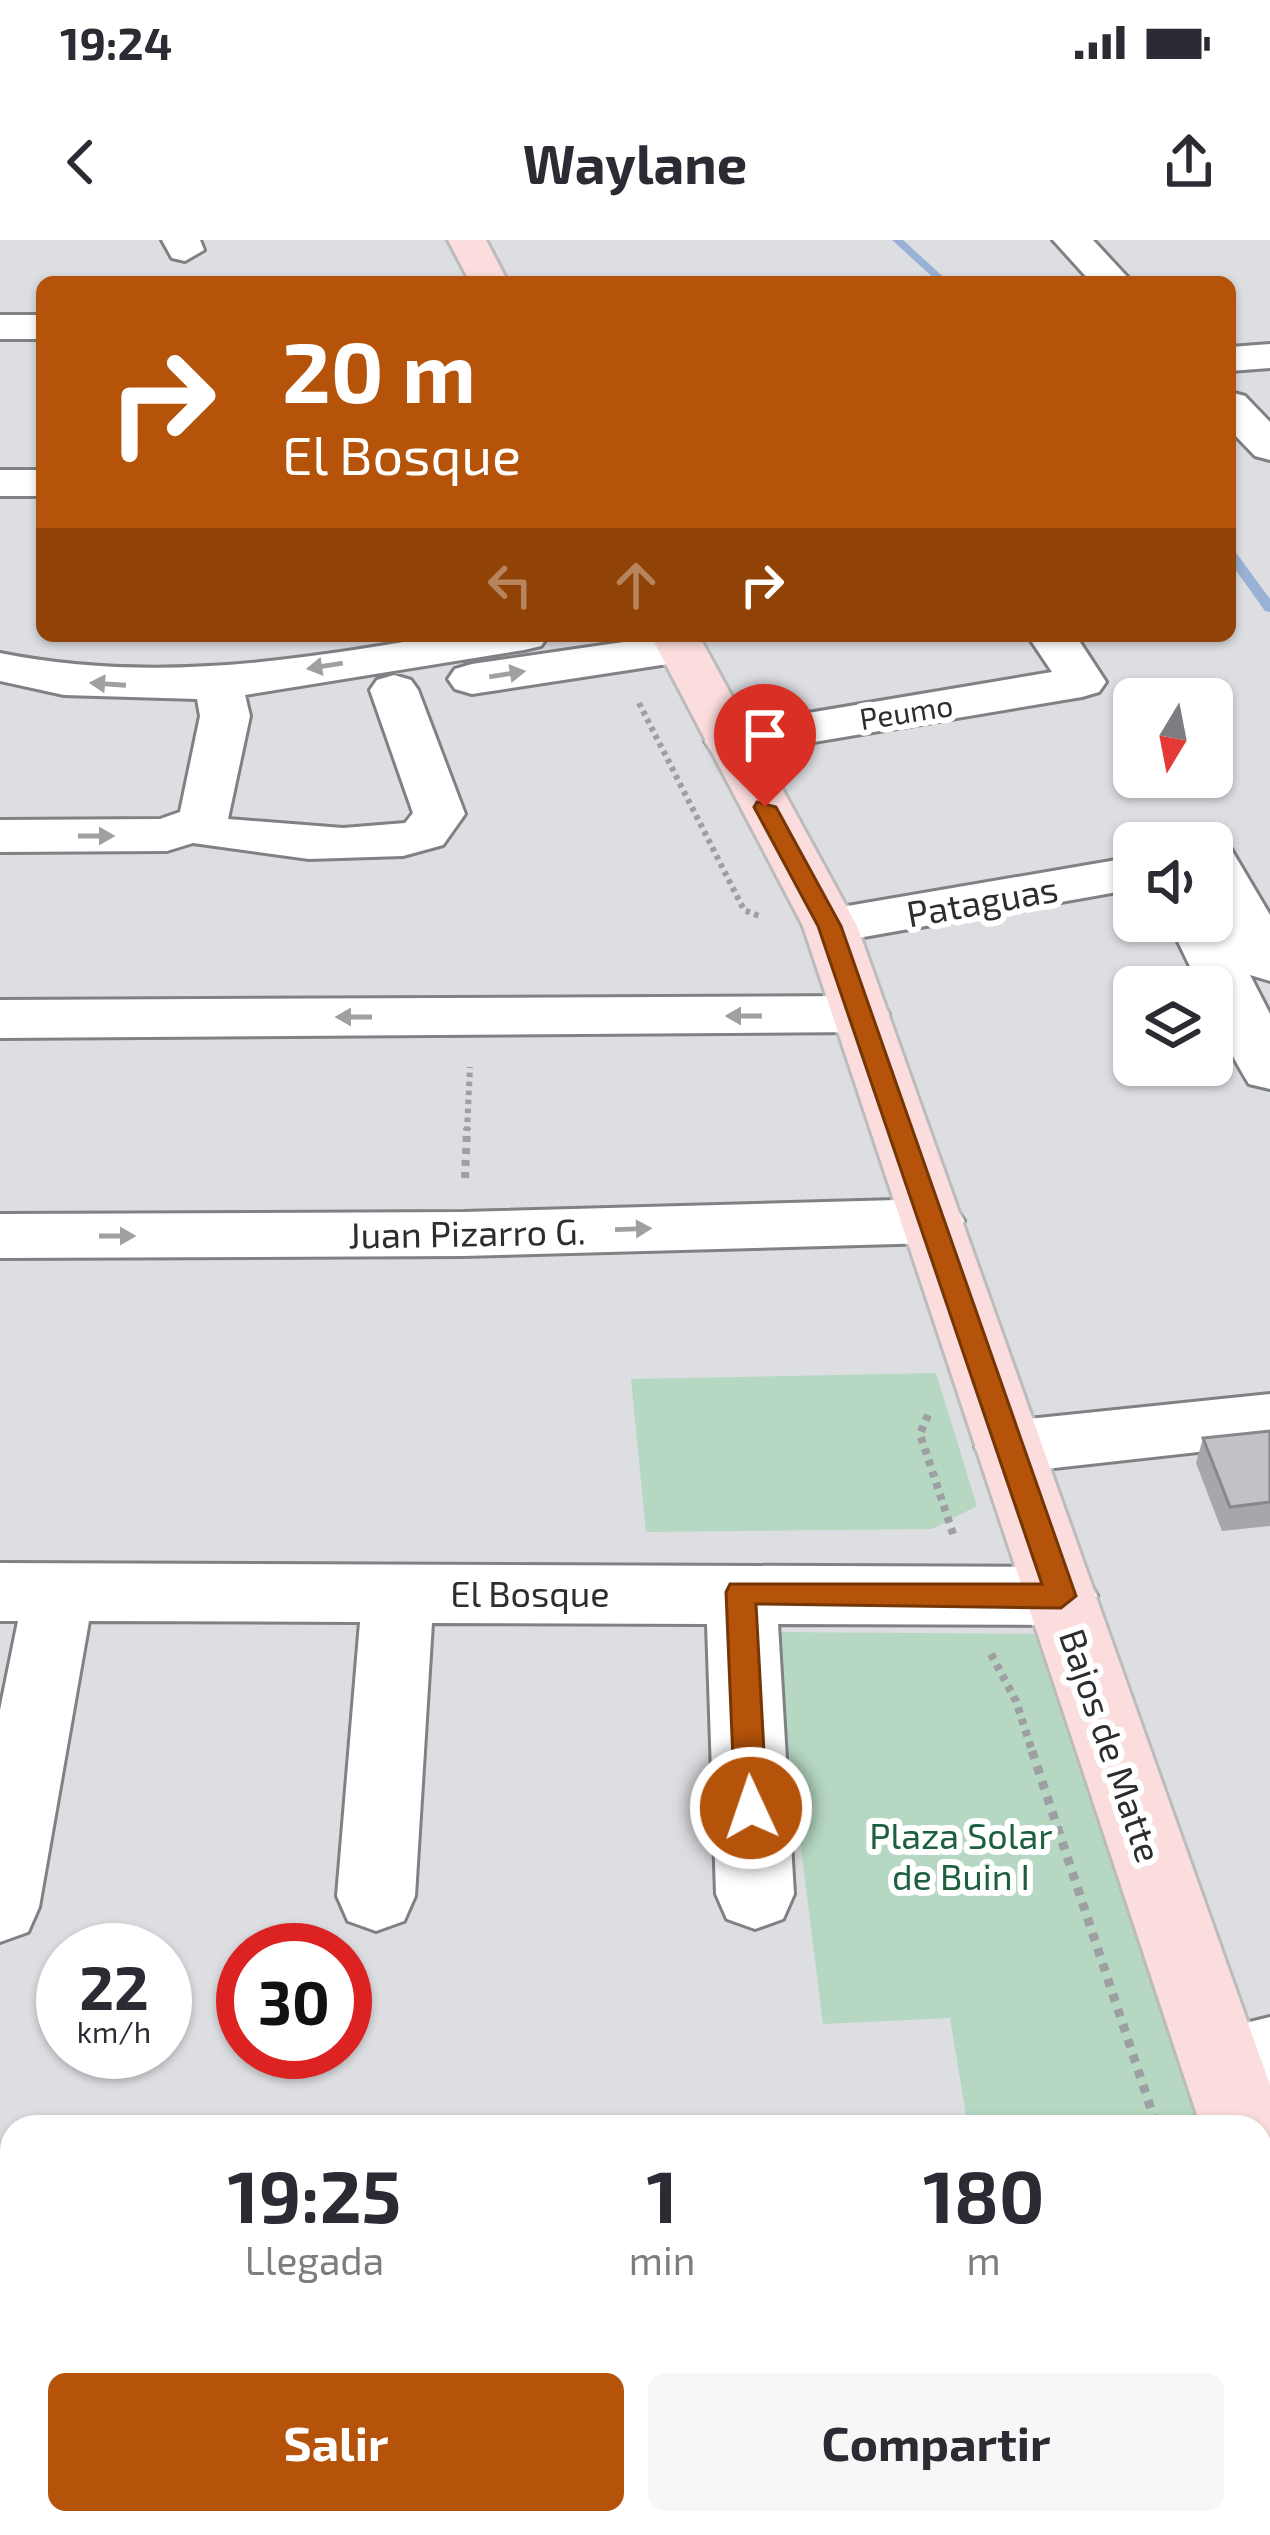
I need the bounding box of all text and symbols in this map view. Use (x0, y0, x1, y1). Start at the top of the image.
text: 19:24 (60, 15, 172, 69)
icon: back (48, 129, 114, 195)
icon: share (1156, 129, 1222, 195)
text: Waylane (523, 130, 747, 195)
text: 20 m (282, 319, 476, 420)
icon: right (84, 324, 240, 480)
text: El Bosque (282, 421, 521, 486)
icon: left (477, 552, 543, 618)
icon: ahead (603, 552, 669, 618)
icon: right (729, 552, 795, 618)
one-way arrow (306, 657, 343, 676)
one-way arrow (489, 664, 526, 683)
one-way arrow (89, 675, 126, 694)
north arrow (1113, 678, 1233, 798)
map controls (1113, 678, 1233, 1086)
pin (714, 684, 816, 807)
street label: Peumo (857, 686, 955, 736)
icon: arrive (732, 702, 798, 768)
button: sound (1113, 822, 1233, 942)
one-way arrow (78, 826, 116, 846)
street label: Pataguas (903, 866, 1061, 934)
button: layers (1113, 966, 1233, 1086)
one-way arrow (724, 1006, 762, 1026)
one-way arrow (334, 1007, 372, 1027)
street label: Juan Pizarro G. (348, 1208, 586, 1256)
one-way arrow (615, 1219, 653, 1238)
one-way arrow (99, 1226, 137, 1246)
street label: El Bosque (450, 1571, 610, 1614)
street label: Bajos de Matte (1052, 1623, 1172, 1867)
position arrow (688, 1745, 814, 1871)
park label: Plaza Solar de Buin I (869, 1813, 1053, 1897)
speed limit sign: 30 (216, 1923, 372, 2079)
text: 22 (79, 1950, 149, 2022)
text: km/h (77, 2013, 151, 2049)
text: 19:25 (228, 2151, 401, 2237)
text: 1 (647, 2151, 678, 2237)
text: 180 (923, 2151, 1044, 2237)
text: Llegada (245, 2236, 384, 2283)
text: min (629, 2236, 695, 2283)
text: m (967, 2236, 1001, 2283)
button: Salir (48, 2373, 624, 2511)
button: Compartir (648, 2373, 1224, 2511)

